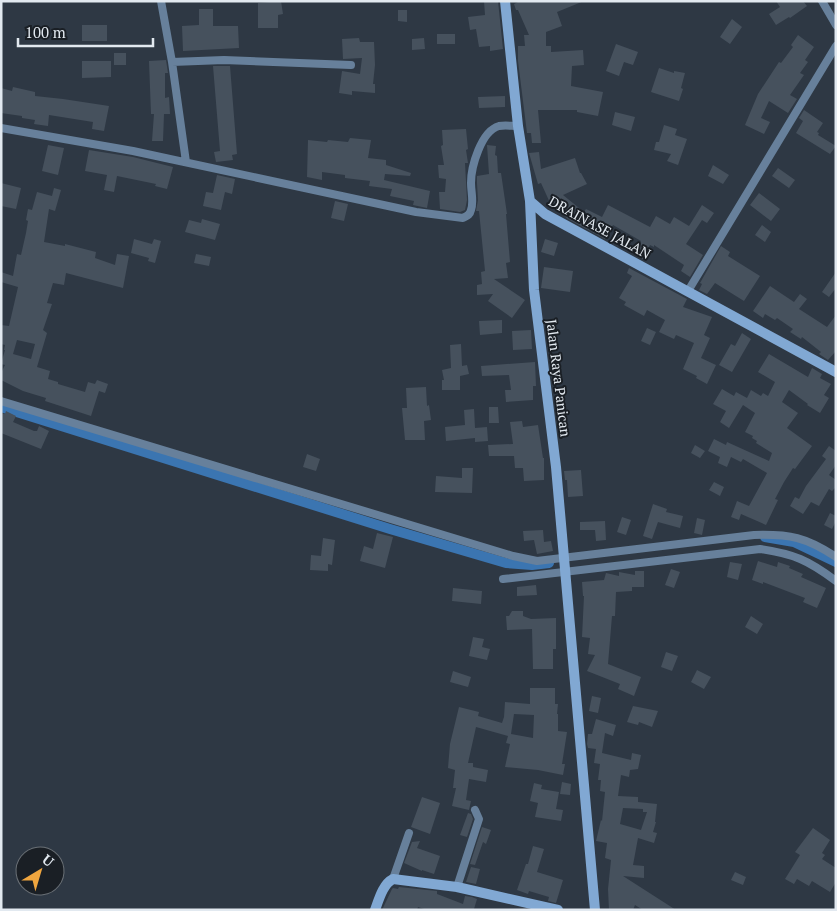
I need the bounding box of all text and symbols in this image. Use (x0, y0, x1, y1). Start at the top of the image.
scale bar (18, 15, 152, 47)
text: 100 m (25, 22, 66, 42)
street label: DRAINASE JALAN (546, 191, 654, 263)
street label: Jalan Raya Panican (542, 318, 576, 439)
north arrow (15, 846, 65, 896)
text: U (39, 850, 58, 871)

